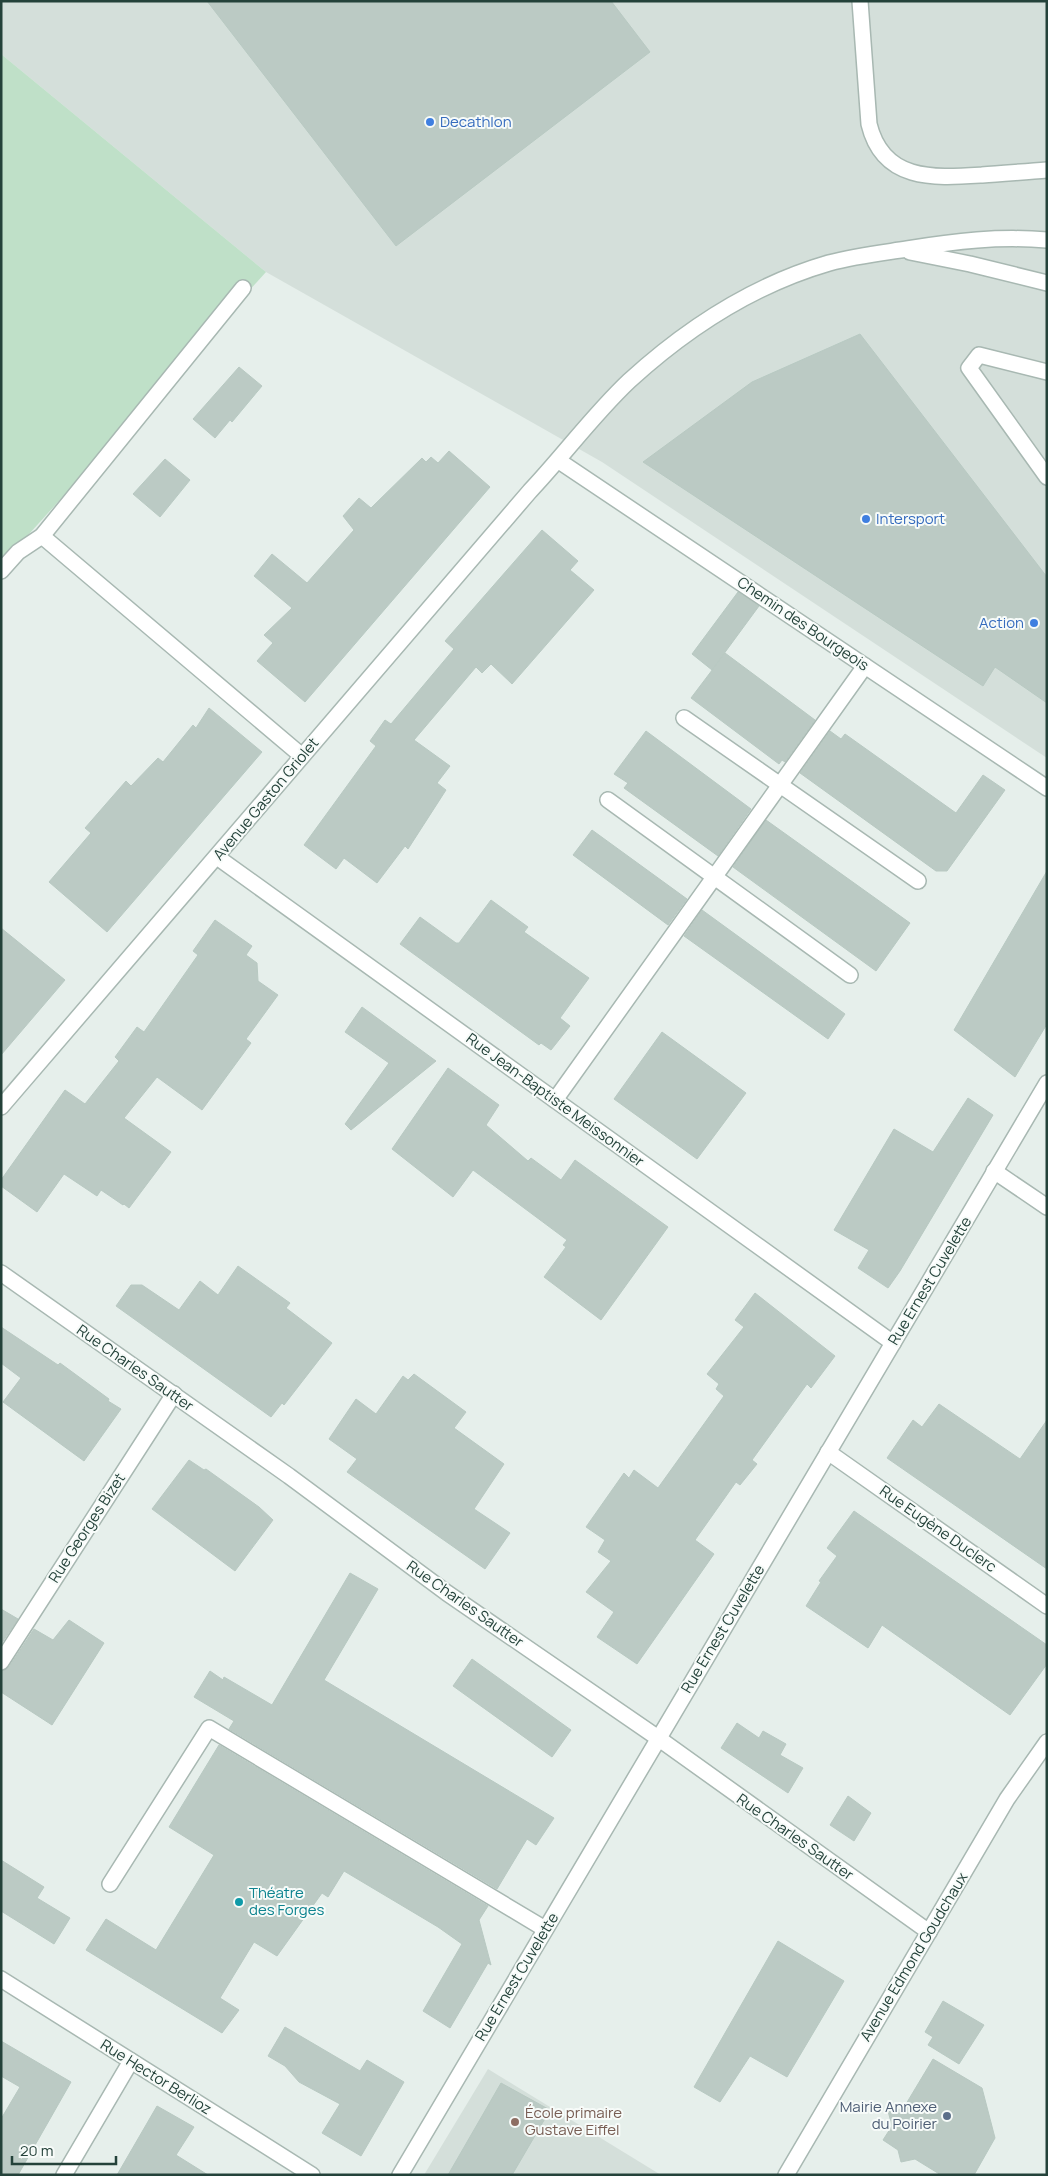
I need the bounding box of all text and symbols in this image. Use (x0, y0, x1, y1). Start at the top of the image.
place label: Decathlon (440, 111, 512, 132)
marker: Decathlon (424, 116, 436, 128)
place label: Intersport (876, 508, 945, 529)
marker: Intersport (860, 513, 872, 525)
street label: Chemin des Bourgeois (733, 572, 873, 676)
place label: Action (979, 612, 1024, 633)
marker: Action (1028, 617, 1040, 629)
street label: Avenue Gaston Griolet (208, 733, 323, 865)
street label: Rue Jean-Baptiste Meissonnier (462, 1028, 649, 1172)
street label: Rue Ernest Cuvelette (883, 1212, 976, 1349)
street label: Rue Charles Sautter (73, 1319, 198, 1416)
street label: Rue Georges Bizet (43, 1469, 130, 1587)
street label: Rue Eugène Duclerc (876, 1480, 1001, 1577)
street label: Rue Charles Sautter (403, 1555, 528, 1652)
street label: Rue Ernest Cuvelette (676, 1560, 769, 1697)
street label: Rue Charles Sautter (733, 1788, 858, 1885)
street label: Avenue Edmond Goudchaux (855, 1868, 972, 2045)
place label: Théatre des Forges (249, 1882, 324, 1920)
marker: Théatre des Forges (233, 1896, 245, 1908)
street label: Rue Ernest Cuvelette (470, 1908, 563, 2045)
street label: Rue Hector Berlioz (97, 2034, 216, 2119)
place label: Mairie Annexe du Poirier (840, 2096, 938, 2134)
place label: École primaire Gustave Eiffel (525, 2102, 622, 2140)
marker: Mairie Annexe du Poirier (941, 2110, 953, 2122)
marker: École primaire Gustave Eiffel (509, 2116, 521, 2128)
scale bar (12, 2134, 116, 2166)
text: 20 m (20, 2140, 53, 2161)

